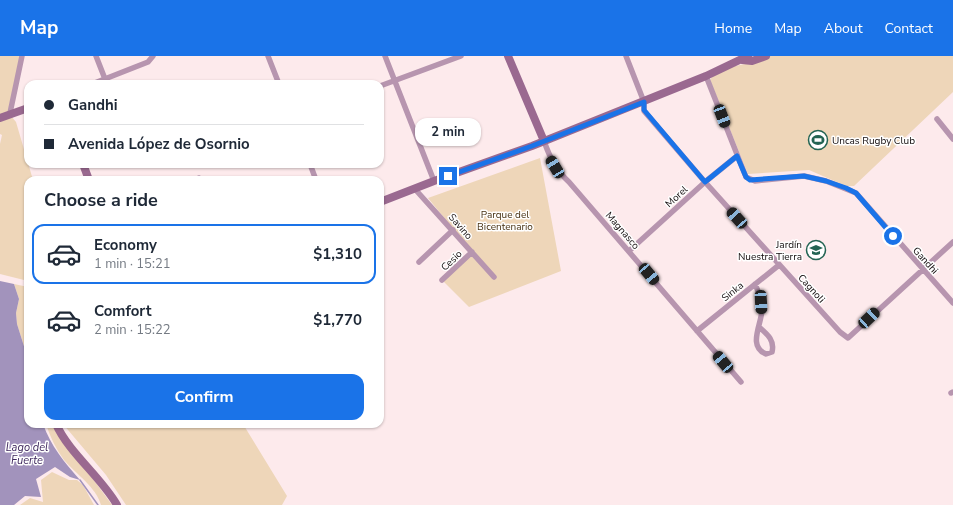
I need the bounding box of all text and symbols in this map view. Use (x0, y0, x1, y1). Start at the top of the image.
text: Map (20, 15, 58, 41)
text: Home (714, 19, 752, 38)
text: Map (774, 19, 802, 38)
text: About (824, 19, 863, 38)
text: Contact (885, 19, 933, 38)
text: Gandhi (68, 95, 118, 115)
car (712, 103, 732, 129)
callout: 2 min (415, 118, 481, 146)
text: 2 min (431, 123, 465, 141)
sports icon: Uncas Rugby Club (807, 129, 829, 151)
text: Avenida López de Osornio (68, 134, 250, 154)
place label: Uncas Rugby Club (832, 134, 915, 148)
car (544, 154, 566, 180)
route end (439, 167, 457, 185)
street label: Morel (662, 183, 691, 211)
text: Choose a ride (44, 188, 158, 212)
car (725, 205, 749, 231)
park label: Parque del Bicentenario (477, 208, 533, 234)
street label: Magnasco (602, 209, 643, 253)
street label: Savino (445, 211, 476, 243)
route start (884, 227, 902, 245)
text: Economy (94, 235, 157, 255)
icon: car (46, 236, 82, 272)
place label: Jardín Nuestra Tierra (738, 238, 802, 264)
school or university icon: Jardín Nuestra Tierra (805, 239, 827, 261)
text: $1,310 (313, 244, 362, 264)
street label: Gandhi (909, 244, 941, 277)
street label: Cesio (438, 247, 466, 274)
text: 1 min · 15:21 (94, 255, 170, 273)
car (637, 261, 661, 287)
street label: Cagnoli (795, 271, 828, 306)
street label: Sinka (719, 279, 747, 305)
car (754, 290, 768, 314)
text: Comfort (94, 301, 151, 321)
icon: car (46, 302, 82, 338)
car (856, 305, 882, 331)
text: $1,770 (313, 310, 362, 330)
text: 2 min · 15:22 (94, 321, 170, 339)
car (711, 349, 735, 375)
button: Confirm (44, 374, 364, 420)
water label: Lago del Fuerte (6, 440, 48, 468)

